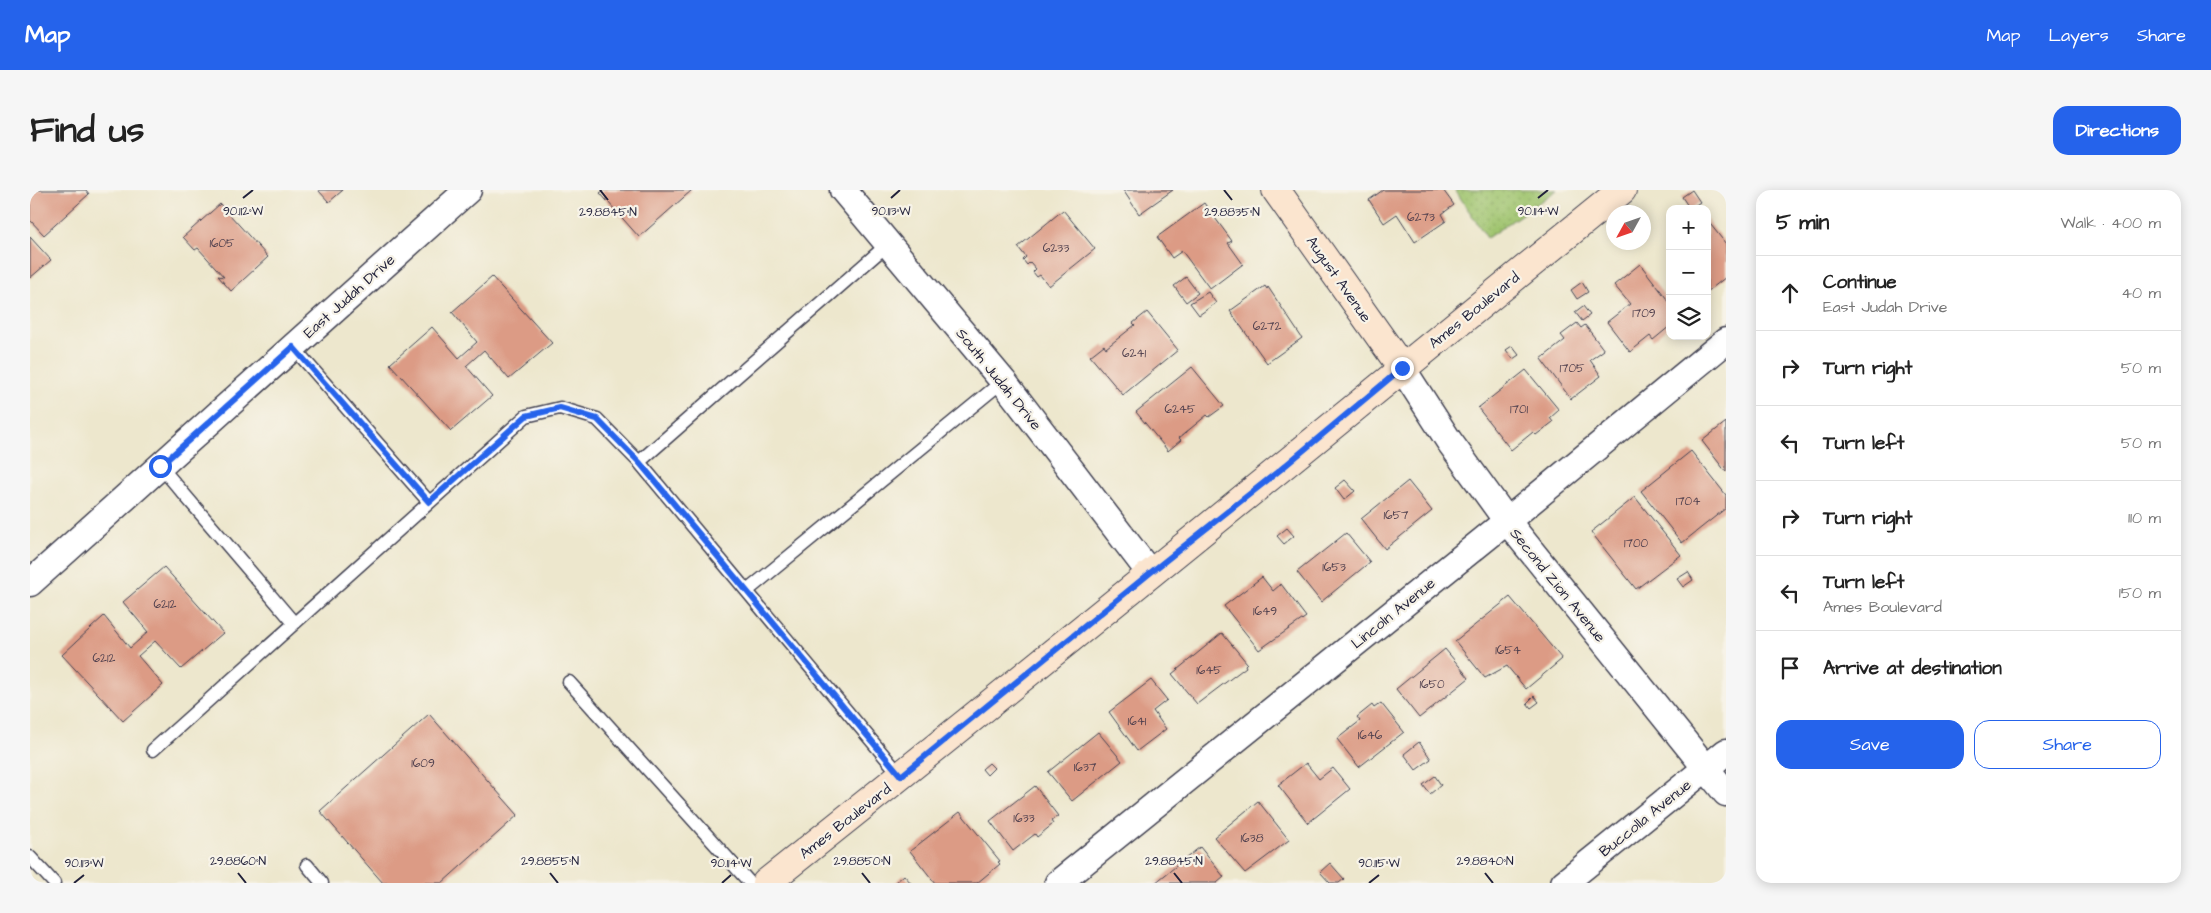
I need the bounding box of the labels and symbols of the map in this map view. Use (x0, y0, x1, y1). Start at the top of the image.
text: 90.112°W (223, 203, 264, 220)
text: 90.113°W (871, 203, 911, 220)
text: 90.114°W (1517, 203, 1559, 220)
text: 29.8845°N (579, 204, 637, 221)
text: 29.8835°N (1204, 204, 1260, 221)
north arrow (1606, 205, 1651, 250)
house number: 6273 (1407, 209, 1435, 226)
street label: August Avenue (1300, 232, 1376, 327)
house number: 1605 (209, 235, 235, 252)
house number: 6233 (1043, 240, 1069, 257)
street label: East Judah Drive (299, 250, 400, 343)
street label: Ames Boulevard (1424, 267, 1524, 354)
house number: 1709 (1632, 305, 1656, 322)
house number: 6272 (1253, 318, 1281, 335)
street label: South Judah Drive (951, 324, 1046, 435)
house number: 6241 (1122, 345, 1147, 362)
route end (1391, 357, 1414, 380)
house number: 1705 (1560, 360, 1585, 377)
house number: 6245 (1164, 401, 1196, 418)
house number: 1701 (1510, 401, 1528, 418)
route start (149, 455, 172, 478)
house number: 1704 (1676, 493, 1700, 510)
house number: 1657 (1384, 507, 1409, 524)
street label: Second Zion Avenue (1505, 524, 1610, 647)
house number: 1700 (1624, 535, 1648, 552)
house number: 1653 (1322, 559, 1346, 576)
street label: Lincoln Avenue (1347, 573, 1440, 654)
house number: 6212 (154, 596, 177, 613)
house number: 1649 (1253, 603, 1277, 620)
house number: 1654 (1495, 642, 1521, 659)
house number: 6212 (93, 650, 116, 667)
house number: 1645 (1196, 662, 1222, 679)
house number: 1650 (1419, 676, 1445, 693)
house number: 1641 (1128, 713, 1147, 730)
house number: 1646 (1358, 727, 1383, 744)
house number: 1609 (411, 755, 435, 772)
house number: 1637 (1074, 759, 1097, 776)
street label: Buccolla Avenue (1595, 775, 1696, 862)
street label: Ames Boulevard (795, 779, 896, 864)
house number: 1633 (1013, 810, 1035, 827)
house number: 1638 (1241, 830, 1264, 847)
text: 29.8860°N (210, 853, 267, 870)
text: 29.8855°N (521, 853, 580, 870)
text: 29.8850°N (833, 853, 891, 870)
text: 29.8845°N (1145, 853, 1203, 870)
text: 29.8840°N (1457, 853, 1514, 870)
text: 90.113°W (64, 855, 104, 872)
text: 90.114°W (710, 855, 752, 872)
text: 90.115°W (1358, 855, 1401, 872)

